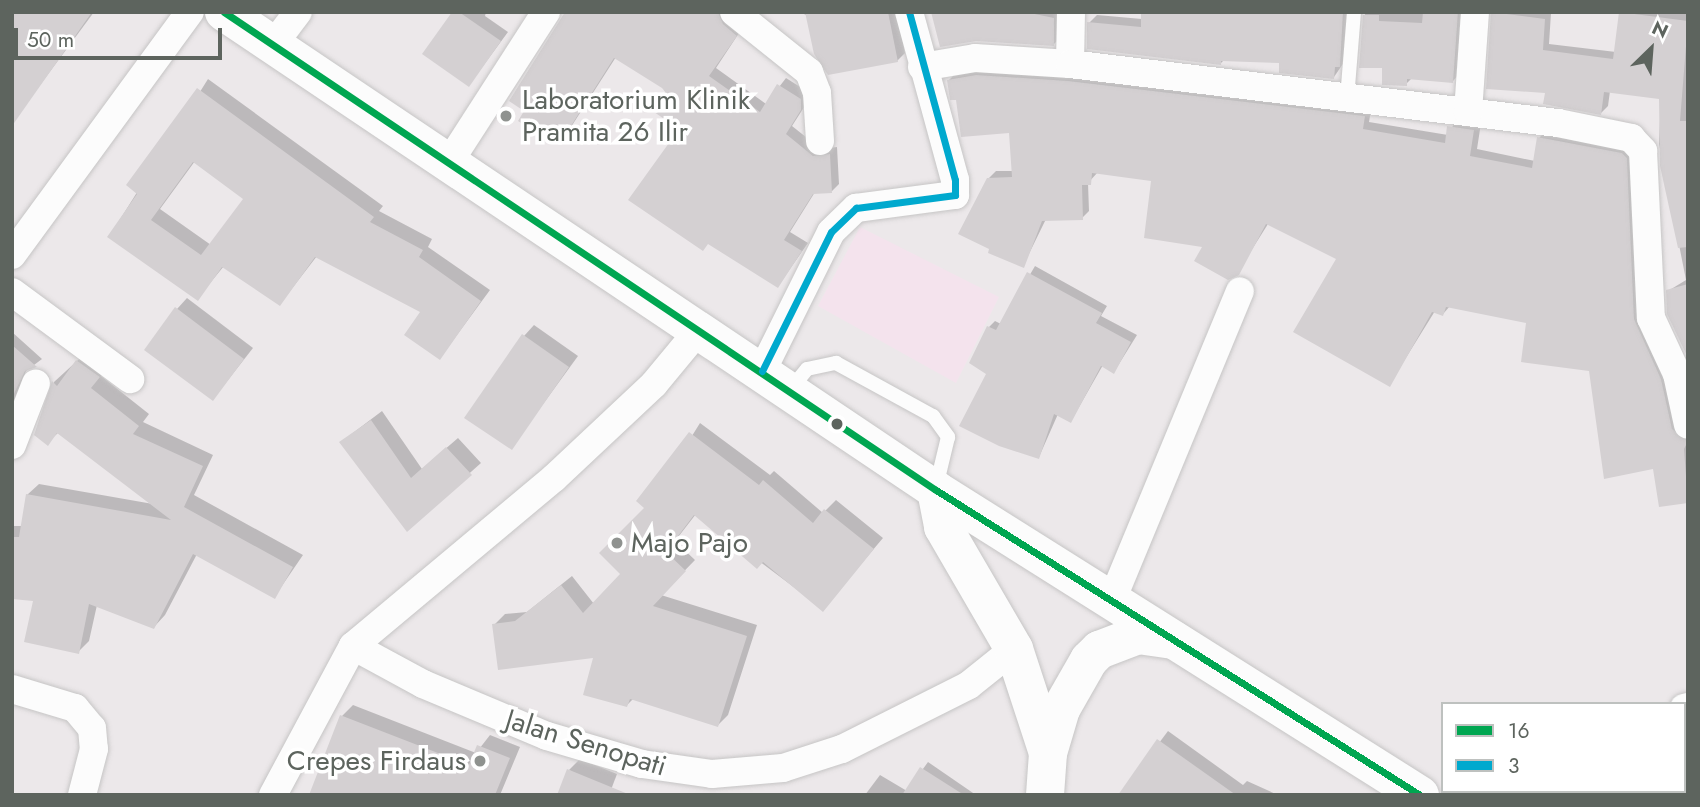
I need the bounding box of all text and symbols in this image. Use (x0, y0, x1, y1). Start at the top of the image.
scale bar (18, 14, 226, 58)
north arrow (1616, 14, 1686, 84)
text: N (1648, 14, 1673, 45)
text: 50 m (27, 25, 74, 55)
place label: Laboratorium Klinik Pramita 26 Ilir (522, 83, 750, 149)
marker: Laboratorium Klinik Pramita 26 Ilir (496, 106, 516, 126)
unlabelled marker (830, 417, 844, 431)
place label: Majo Pajo (631, 526, 748, 560)
marker: Majo Pajo (609, 535, 625, 551)
legend (1441, 702, 1686, 793)
street label: Jalan Senopati (502, 703, 670, 783)
text: 16 (1508, 716, 1530, 746)
place label: Crepes Firdaus (287, 744, 466, 778)
text: 3 (1508, 751, 1519, 781)
marker: Crepes Firdaus (472, 753, 488, 769)

